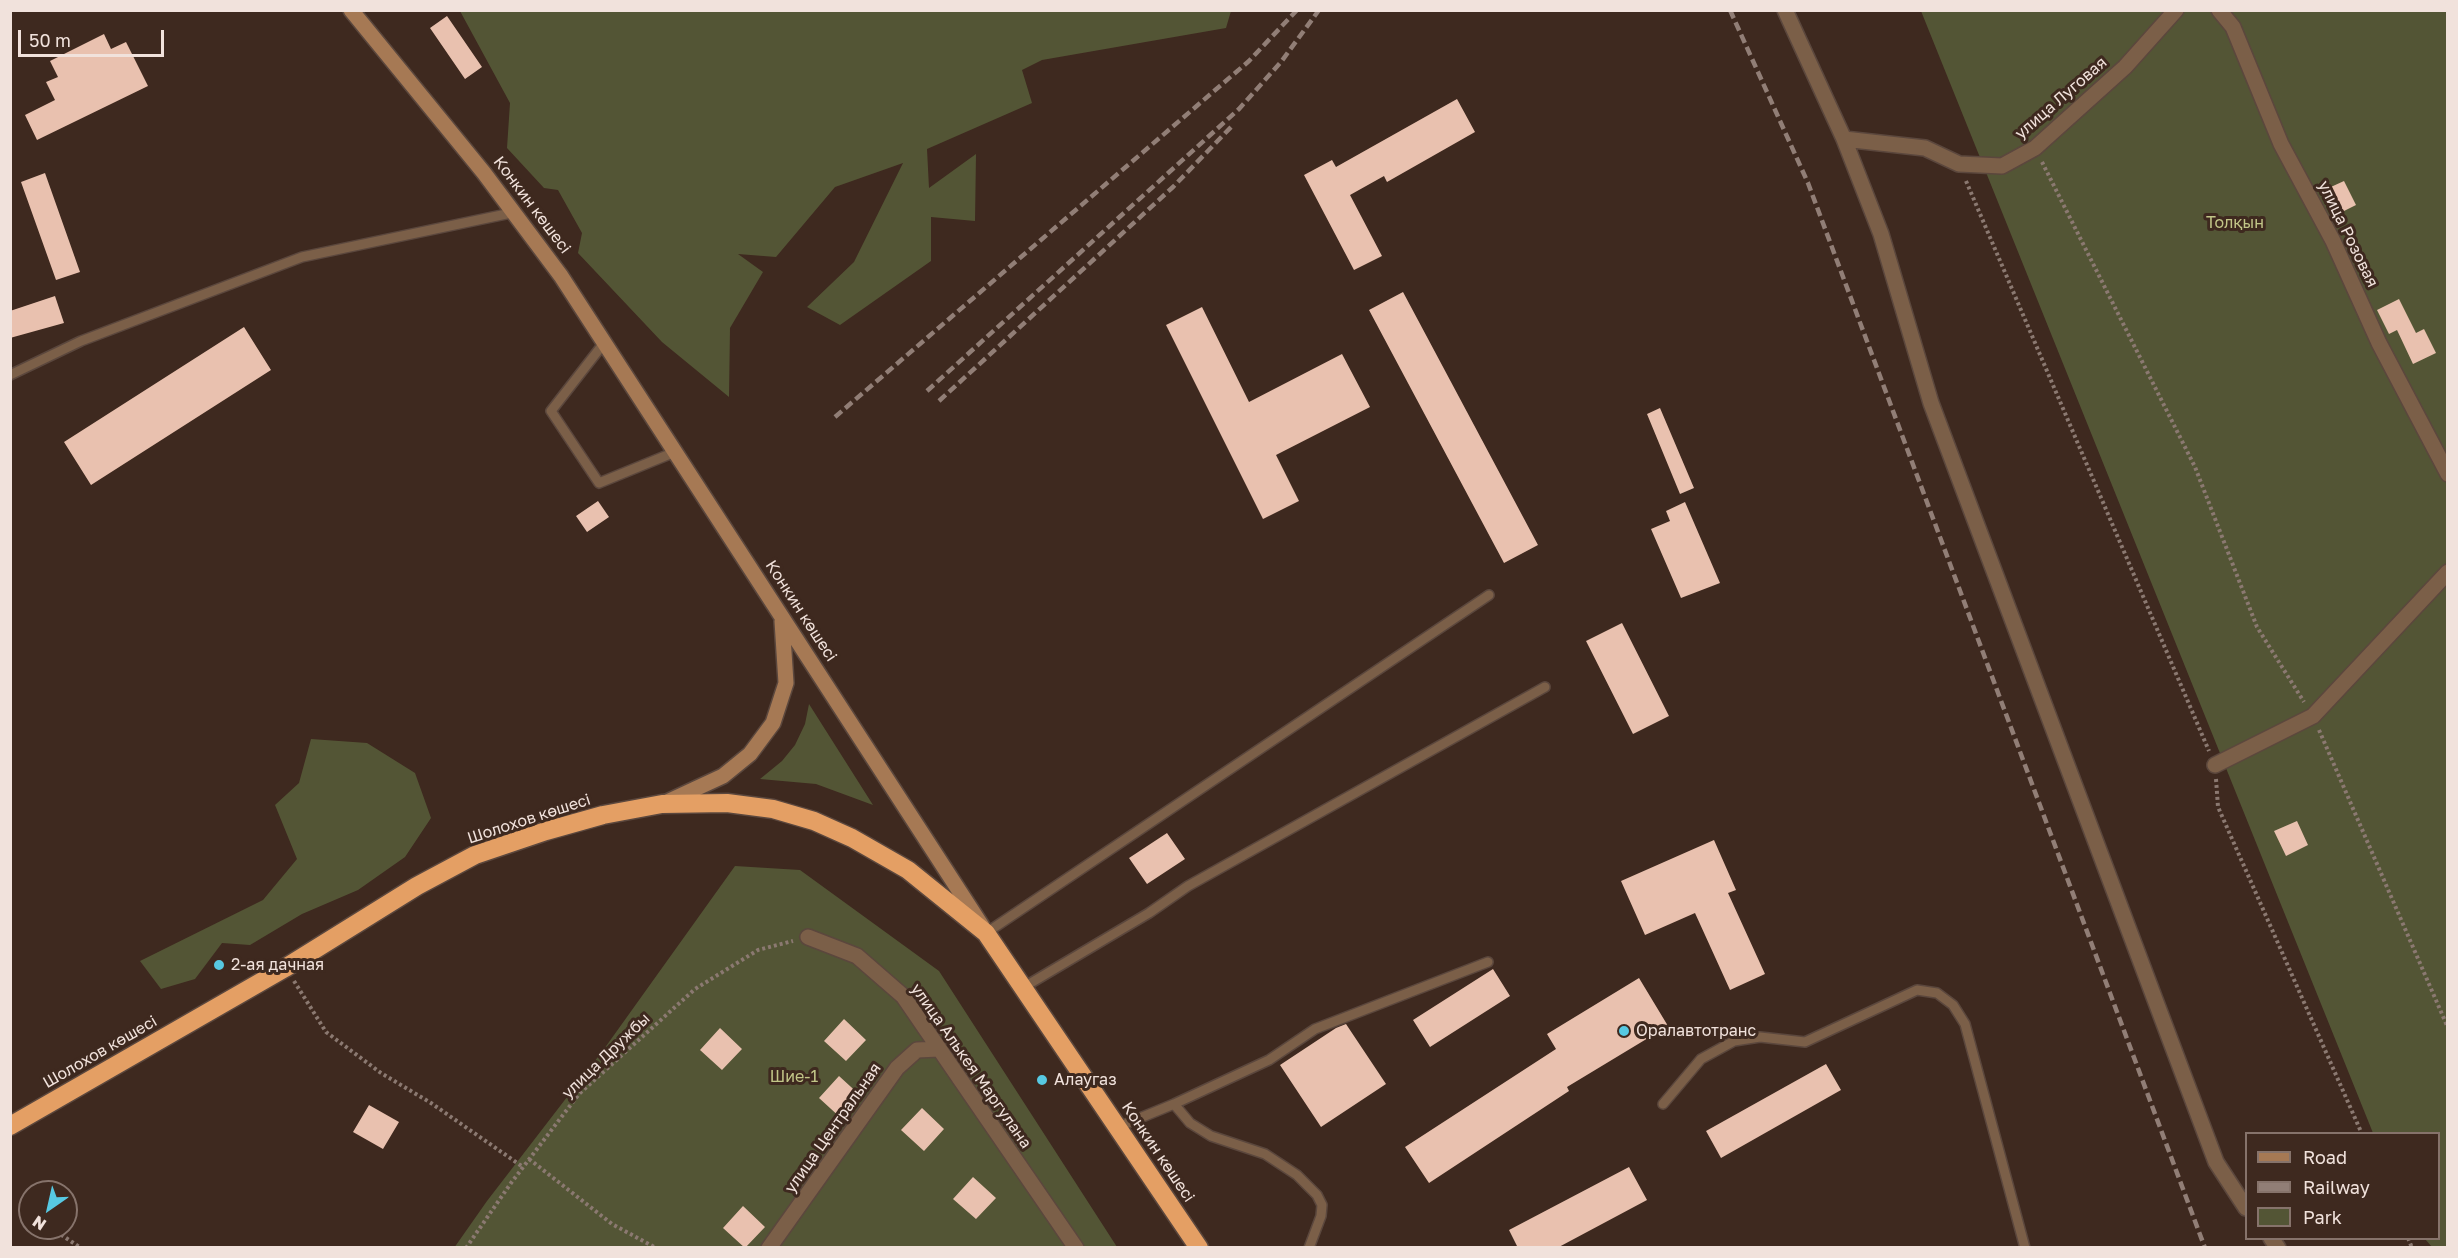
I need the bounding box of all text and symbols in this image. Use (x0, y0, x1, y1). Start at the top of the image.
scale bar (21, 18, 166, 56)
text: 50 m (29, 29, 71, 51)
street label: улица Луговая (2011, 53, 2111, 143)
street label: Конкин көшесі (489, 153, 575, 257)
street label: улица Розовая (2314, 178, 2382, 290)
park label: Толқын (2206, 213, 2264, 233)
street label: Конкин көшесі (761, 557, 841, 665)
street label: Шолохов көшесі (465, 790, 593, 848)
place label: 2-ая дачная (231, 955, 324, 975)
marker: 2-ая дачная (212, 958, 226, 972)
street label: улица Алькея Маргулана (907, 980, 1035, 1152)
street label: улица Дружбы (558, 1009, 654, 1103)
street label: Шолохов көшесі (40, 1012, 160, 1092)
place label: Оралавтотранс (1636, 1021, 1756, 1041)
marker: Оралавтотранс (1617, 1024, 1631, 1038)
street label: улица Центральная (781, 1059, 885, 1197)
park label: Шие-1 (770, 1067, 818, 1087)
place label: Алаугаз (1054, 1070, 1117, 1090)
marker: Алаугаз (1035, 1073, 1049, 1087)
street label: Конкин көшесі (1117, 1098, 1199, 1206)
legend (2245, 1132, 2440, 1240)
text: Road (2303, 1146, 2347, 1168)
text: Railway (2303, 1176, 2370, 1198)
north arrow (18, 1180, 78, 1240)
text: Park (2303, 1206, 2342, 1228)
text: N (28, 1212, 50, 1235)

